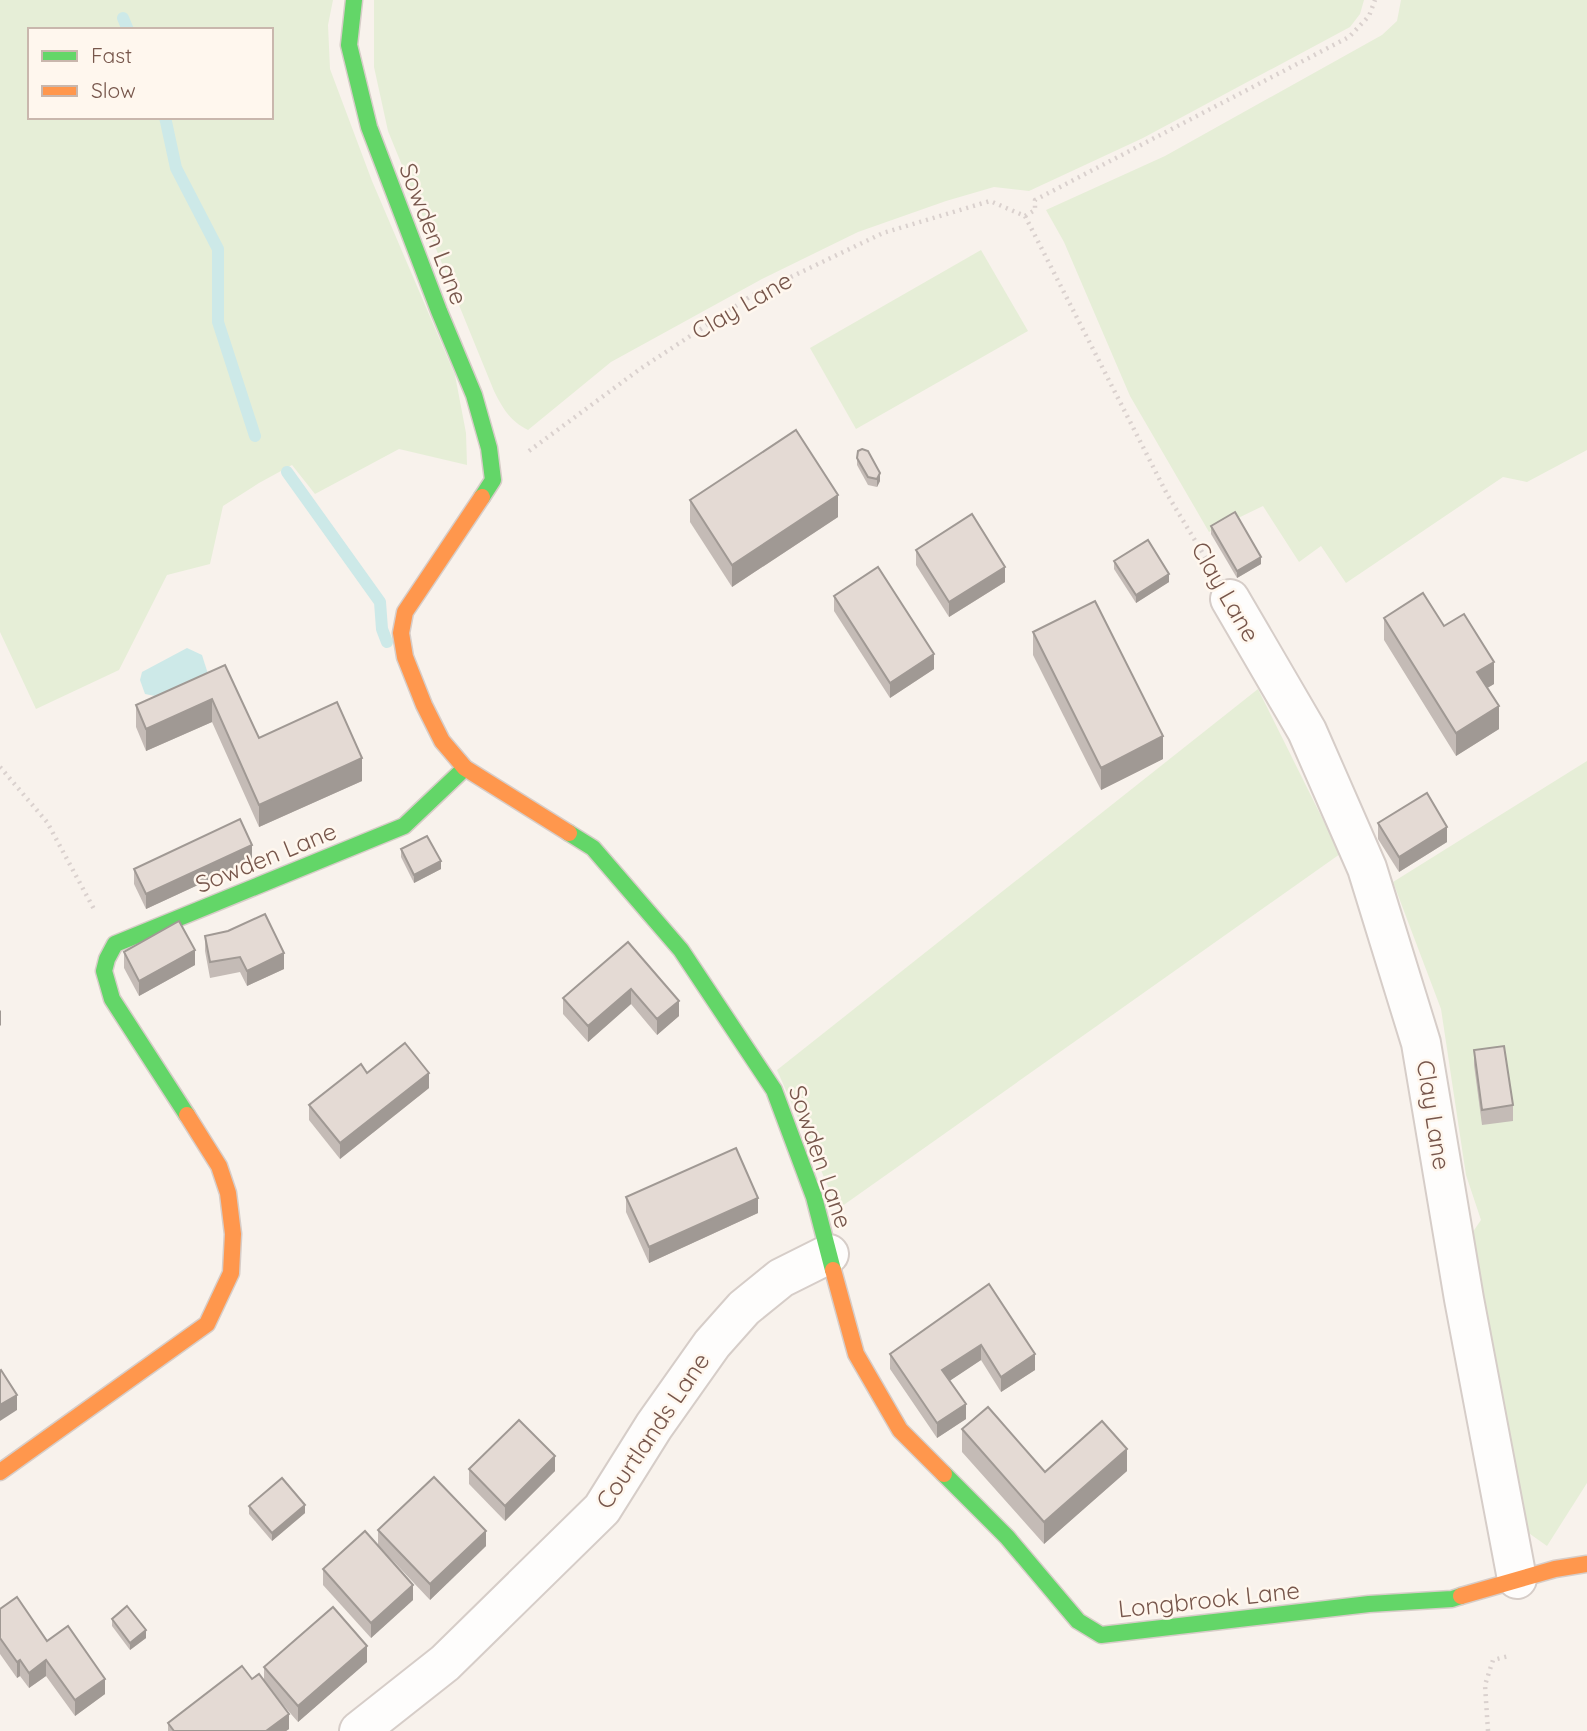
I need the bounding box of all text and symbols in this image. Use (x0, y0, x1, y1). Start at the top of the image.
legend (28, 28, 273, 119)
text: Fast (91, 42, 132, 68)
text: Slow (91, 77, 136, 103)
street label: Sowden Lane (393, 159, 475, 309)
street label: Clay Lane (686, 264, 797, 346)
street label: Clay Lane (1185, 536, 1267, 647)
street label: Sowden Lane (191, 815, 340, 899)
street label: Clay Lane (1411, 1058, 1457, 1172)
street label: Sowden Lane (782, 1081, 859, 1232)
street label: Courtlands Lane (589, 1347, 716, 1514)
street label: Longbrook Lane (1117, 1575, 1301, 1623)

